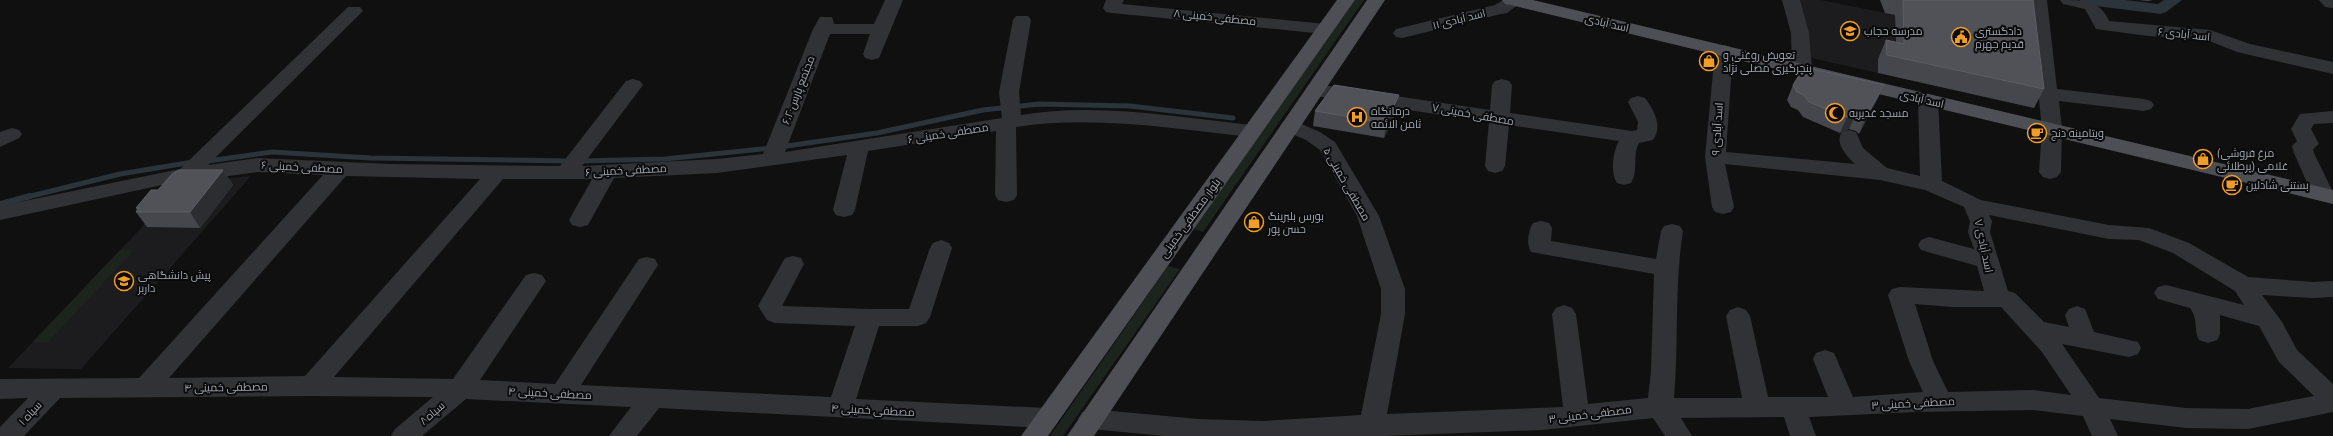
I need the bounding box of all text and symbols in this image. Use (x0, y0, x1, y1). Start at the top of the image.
street label: مصطفی خمینی ۸ (1173, 7, 1257, 28)
street label: اسد آبادی ۱۱ (1431, 7, 1487, 32)
street label: اسد آبادی (1584, 12, 1630, 35)
school or university icon: مدرسه حجاب (1839, 20, 1861, 42)
place label: مدرسه حجاب (1864, 25, 1923, 38)
place label: دادگستری قدیم جهرم (1975, 25, 2024, 52)
street label: اسد آبادی ۶ (2157, 25, 2211, 44)
public building icon: دادگستری قدیم جهرم (1950, 26, 1972, 48)
place label: تعویض روغنی و پنچرگیری مصلی نژاد (1723, 49, 1812, 75)
shop icon: تعویض روغنی و پنچرگیری مصلی نژاد (1698, 50, 1720, 72)
street label: ۶،مجتمع پارس۲۰ (779, 54, 818, 127)
street label: اسد آبادی (1899, 88, 1945, 111)
street label: مصطفی خمینی ۷ (1431, 101, 1515, 128)
street label: اسد آبادی ۹ (1709, 102, 1726, 156)
mosque icon: مسجد غدیریه (1824, 102, 1846, 124)
place label: درمانگاه ثامن الائمه (1371, 105, 1421, 131)
hospital icon: درمانگاه ثامن الائمه (1346, 106, 1368, 128)
place label: مسجد غدیریه (1849, 107, 1909, 120)
street label: مصطفی خمینی ۶ (907, 121, 989, 146)
cafe icon: ویتامینه دنج (2026, 122, 2048, 144)
place label: ویتامینه دنج (2051, 127, 2104, 141)
street label: مصطفی خمینی ۵ (1320, 145, 1373, 223)
place label: (مرغ فروشی غلامی (پرطلائی (2217, 147, 2288, 173)
shop icon: (مرغ فروشی غلامی (پرطلائی (2192, 148, 2214, 170)
street label: مصطفی خمینی ۶ (261, 159, 343, 176)
street label: مصطفی خمینی ۶ (585, 162, 667, 179)
cafe icon: بستنی شادلین (2221, 174, 2243, 196)
street label: بلوار مصطفی خمینی (1157, 176, 1224, 260)
place label: بستنی شادلین (2246, 179, 2309, 192)
place label: بورس بلبرینگ حسن پور (1267, 210, 1324, 236)
shop icon: بورس بلبرینگ حسن پور (1243, 211, 1265, 233)
street label: اسد آبادی ۷ (1972, 218, 1996, 274)
place label: پیش دانشگاهی داربر (137, 269, 211, 295)
school or university icon: پیش دانشگاهی داربر (113, 270, 135, 292)
street label: مصطفی خمینی ۴ (184, 380, 268, 395)
street label: مصطفی خمینی ۴ (508, 385, 592, 402)
street label: مصطفی خمینی ۳ (1871, 395, 1955, 412)
street label: سپاه۱۰ (16, 399, 45, 428)
street label: سپاه۸ (417, 399, 447, 428)
street label: مصطفی خمینی ۴ (831, 402, 915, 419)
street label: مصطفی خمینی ۳ (1548, 403, 1632, 426)

